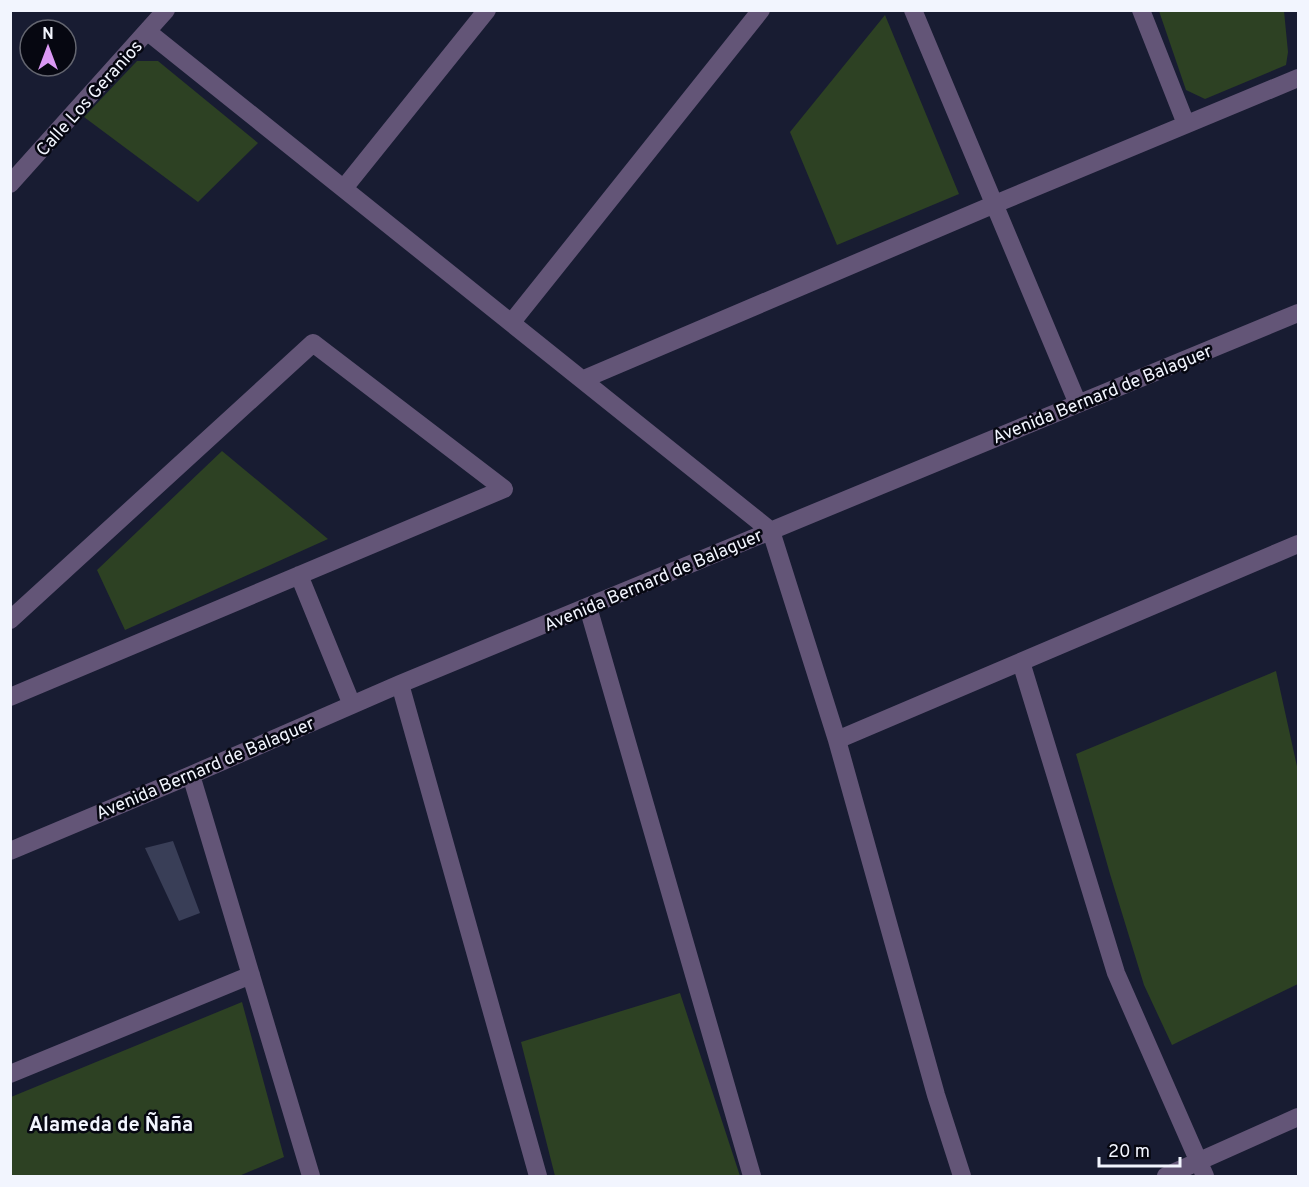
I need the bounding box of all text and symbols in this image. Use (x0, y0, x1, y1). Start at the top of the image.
north arrow (18, 18, 78, 78)
text: N (42, 25, 54, 45)
street label: Calle Los Geranios (32, 36, 148, 162)
street label: Avenida Bernard de Balaguer (989, 341, 1216, 450)
street label: Avenida Bernard de Balaguer (541, 525, 766, 638)
street label: Avenida Bernard de Balaguer (93, 713, 318, 826)
district label: Alameda de Ñaña (29, 1112, 193, 1139)
scale bar (1099, 1130, 1180, 1168)
text: 20 m (1108, 1141, 1150, 1164)

